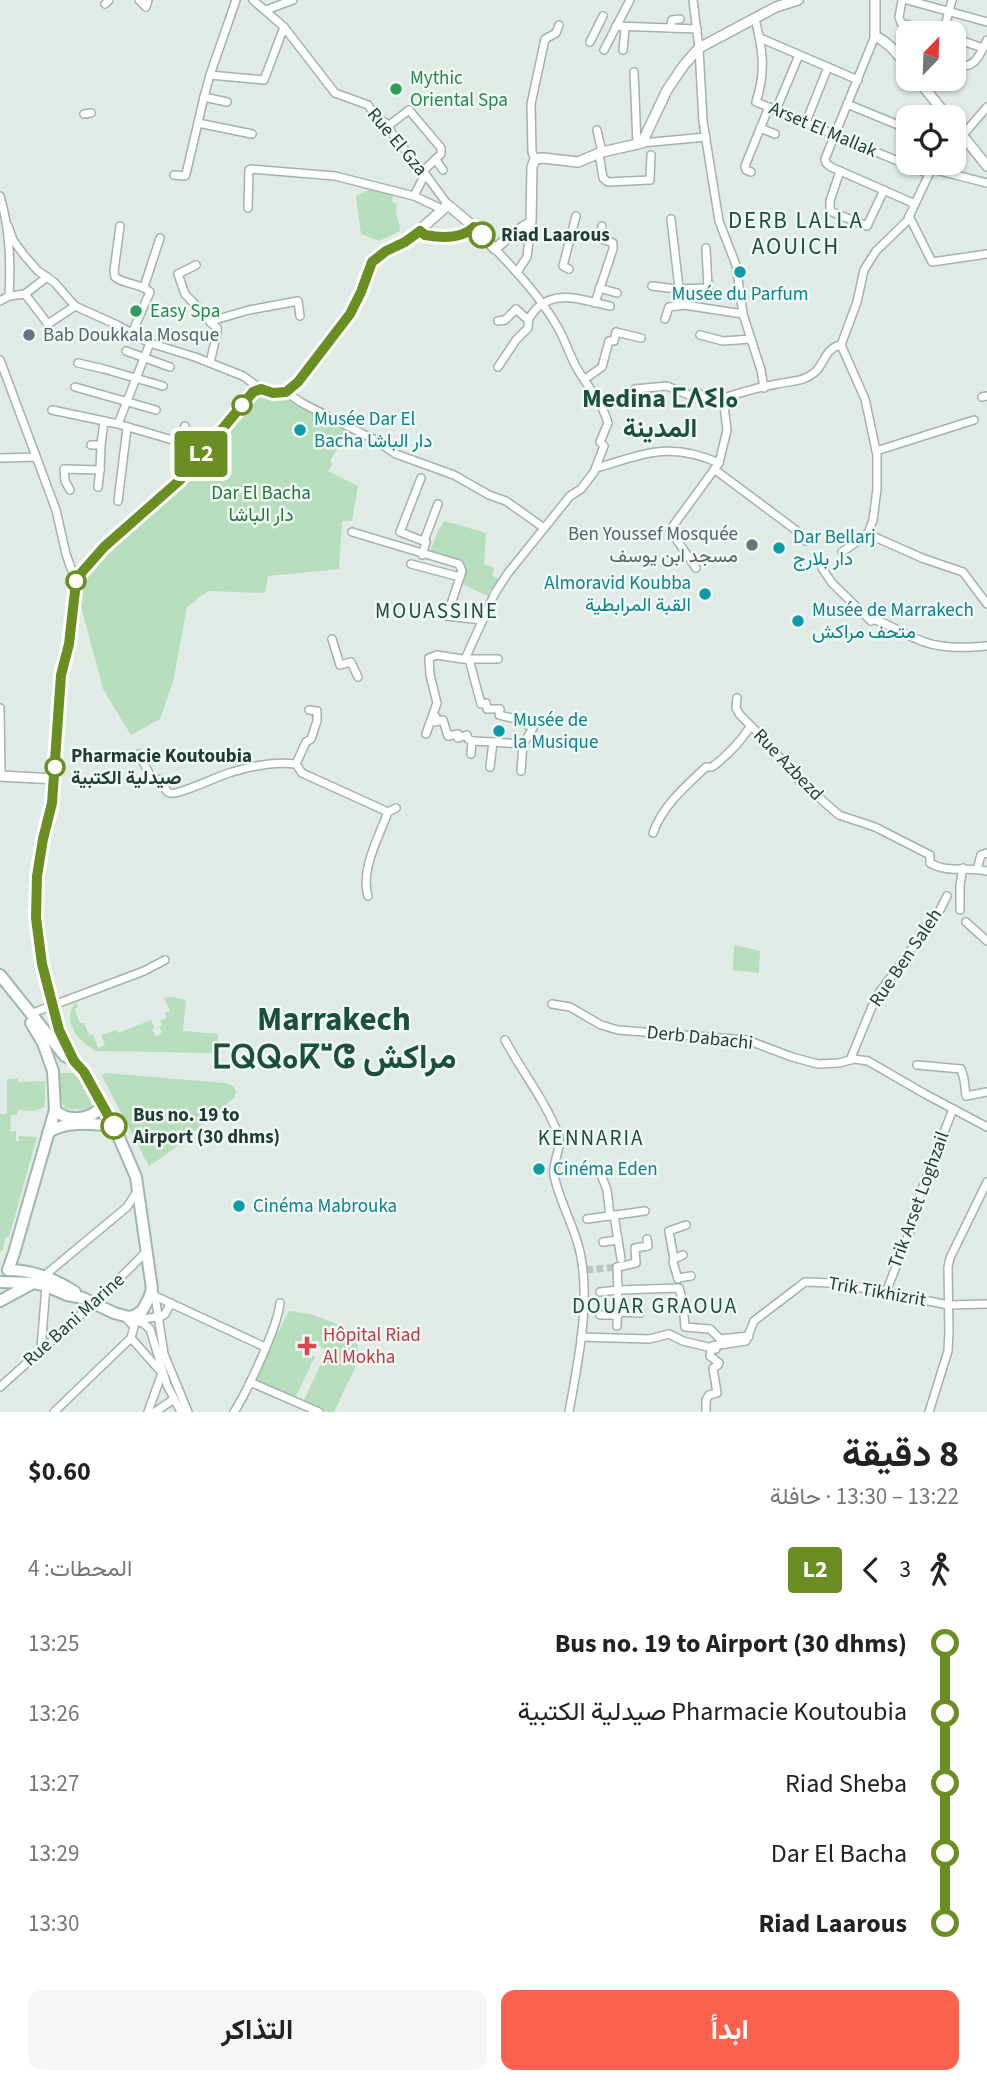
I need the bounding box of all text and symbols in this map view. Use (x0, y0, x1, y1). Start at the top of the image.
north arrow (896, 21, 966, 91)
map controls (896, 21, 966, 175)
place label: Mythic Oriental Spa (410, 65, 508, 114)
marker: Mythic Oriental Spa (388, 81, 404, 97)
street label: Arset El Mallak (765, 95, 882, 165)
street label: Rue El Gza (360, 102, 434, 182)
button: locate (896, 105, 966, 175)
district label: DERB LALLA AOUICH (728, 204, 864, 263)
marker: Riad Laarous (469, 222, 495, 248)
place label: Riad Laarous (501, 222, 610, 249)
marker: Musée du Parfum (732, 264, 748, 280)
place label: Musée du Parfum (671, 281, 809, 308)
place label: Easy Spa (150, 298, 220, 325)
marker: Easy Spa (128, 303, 144, 319)
place label: Bab Doukkala Mosque (43, 322, 219, 349)
marker: Bab Doukkala Mosque (21, 327, 37, 343)
district label: Medina ⵎⴷⵉⵏⴰ المدينة (582, 380, 738, 447)
unlabelled marker (232, 395, 252, 415)
place label: Musée Dar El Bacha دار الباشا (314, 406, 432, 455)
marker: Musée Dar El Bacha دار الباشا (292, 422, 308, 438)
line badge: L2 (170, 431, 232, 477)
text: L2 (188, 436, 214, 471)
park label: Dar El Bacha دار الباشا (211, 480, 311, 529)
place label: Ben Youssef Mosquée مسجد ابن يوسف (568, 521, 738, 570)
place label: Dar Bellarj دار بلارج (793, 524, 876, 573)
marker: Ben Youssef Mosquée مسجد ابن يوسف (744, 537, 760, 553)
marker: Dar Bellarj دار بلارج (771, 540, 787, 556)
place label: Almoravid Koubba القبة المرابطية (544, 570, 691, 619)
unlabelled marker (66, 571, 86, 591)
marker: Almoravid Koubba القبة المرابطية (697, 586, 713, 602)
district label: MOUASSINE (375, 596, 499, 626)
place label: Musée de Marrakech متحف مراكش (812, 597, 974, 646)
marker: Musée de Marrakech متحف مراكش (790, 613, 806, 629)
place label: Musée de la Musique (513, 707, 598, 756)
marker: Musée de la Musique (491, 723, 507, 739)
street label: Rue Azbezd (747, 723, 829, 807)
place label: Pharmacie Koutoubia صيدلية الكتبية (71, 743, 252, 792)
marker: Pharmacie Koutoubia صيدلية الكتبية (45, 757, 65, 777)
street label: Rue Ben Saleh (863, 903, 949, 1013)
district label: Marrakech ⵎⵕⵕⴰⴽⵯⵛ مراكش (212, 996, 456, 1081)
street label: Derb Dabachi (645, 1019, 755, 1057)
place label: Bus no. 19 to Airport (30 dhms) (132, 1102, 280, 1151)
marker: Bus no. 19 to Airport (30 dhms) (101, 1113, 127, 1139)
district label: KENNARIA (538, 1123, 644, 1153)
street label: Trik Arset Loghzail (882, 1128, 956, 1272)
place label: Cinéma Eden (553, 1156, 658, 1183)
marker: Cinéma Eden (531, 1161, 547, 1177)
place label: Cinéma Mabrouka (253, 1193, 397, 1220)
marker: Cinéma Mabrouka (231, 1198, 247, 1214)
street label: Rue Bani Marine (17, 1267, 131, 1373)
street label: Trik Tikhizrit (826, 1270, 929, 1314)
district label: DOUAR GRAOUA (572, 1291, 738, 1321)
place label: Hôpital Riad Al Mokha (323, 1322, 421, 1371)
marker: Hôpital Riad Al Mokha (297, 1336, 317, 1356)
text: 8 دقيقة (842, 1427, 959, 1481)
text: $0.60 (28, 1453, 91, 1490)
text: 13:22 – 13:30 · حافلة (770, 1480, 959, 1513)
icon: back (852, 1551, 890, 1589)
icon: walk (921, 1551, 959, 1589)
text: المحطات: 4 (28, 1552, 132, 1585)
text: L2 (802, 1552, 828, 1587)
text: 3 (900, 1553, 911, 1586)
text: Bus no. 19 to Airport (30 dhms) (555, 1625, 907, 1662)
text: 13:25 (28, 1627, 79, 1660)
text: Pharmacie Koutoubia صيدلية الكتبية (518, 1693, 907, 1730)
text: 13:26 (28, 1697, 79, 1730)
text: Riad Sheba (785, 1765, 907, 1802)
text: 13:27 (28, 1767, 79, 1800)
text: Dar El Bacha (771, 1835, 907, 1872)
text: 13:29 (28, 1837, 79, 1870)
text: Riad Laarous (758, 1905, 907, 1942)
text: 13:30 (28, 1907, 79, 1940)
button: التذاكر (28, 1990, 487, 2070)
button: ابدأ (501, 1990, 959, 2070)

